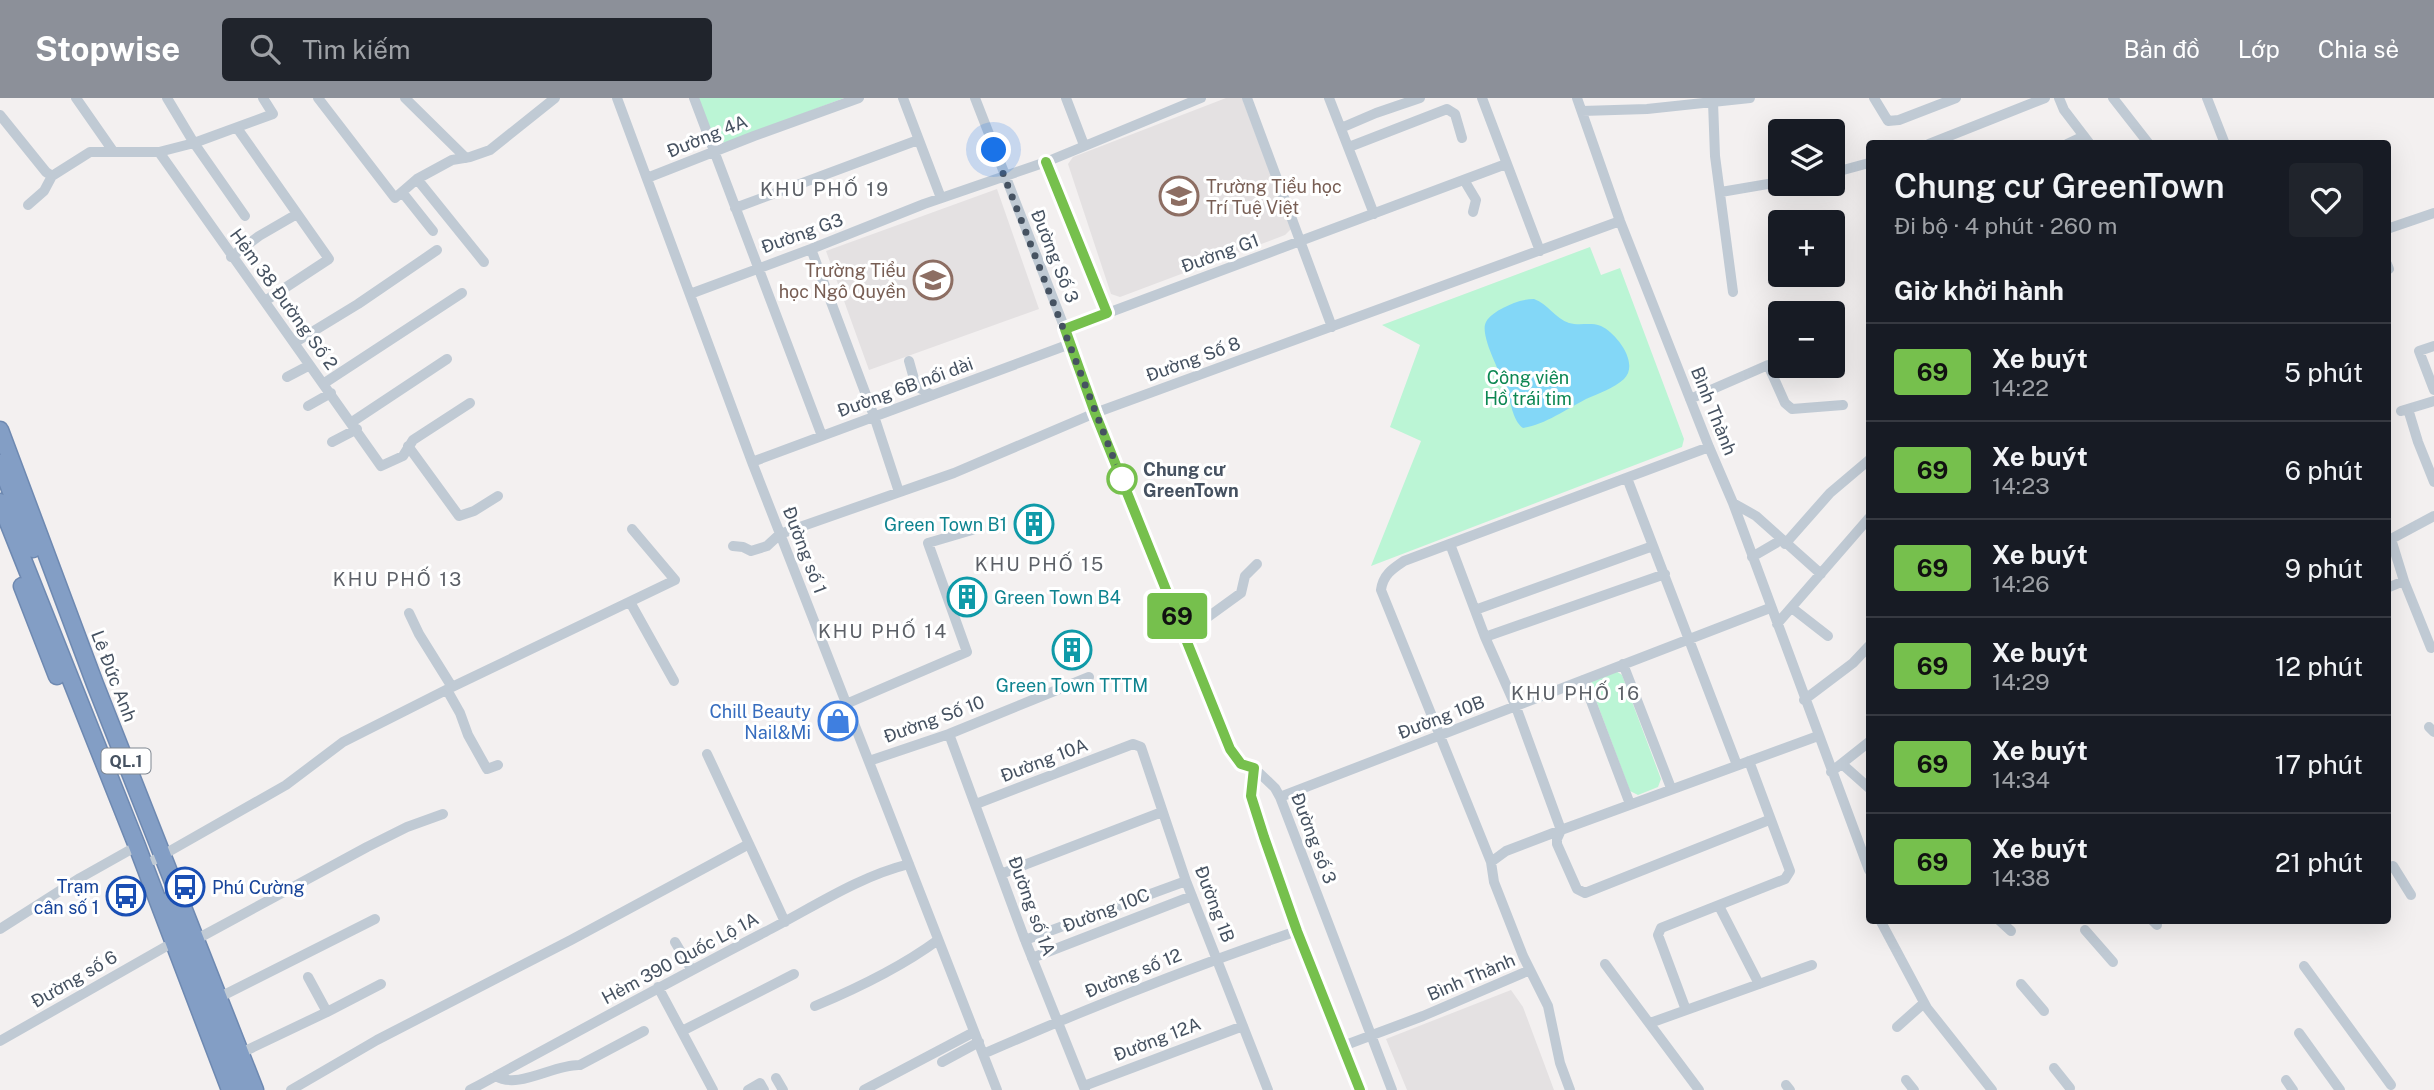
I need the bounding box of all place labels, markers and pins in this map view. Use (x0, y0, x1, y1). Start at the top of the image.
school or university icon: Trường Tiểu học Trí Tuệ Việt (1158, 175, 1200, 217)
place label: Trường Tiểu học Trí Tuệ Việt (1206, 176, 1342, 218)
school or university icon: Trường Tiểu học Ngô Quyền (912, 259, 954, 301)
place label: Trường Tiểu học Ngô Quyền (779, 260, 906, 302)
place label: Chung cư GreenTown (1143, 459, 1239, 501)
marker: Chung cư GreenTown (1107, 464, 1137, 494)
building icon: Green Town B1 (1013, 503, 1055, 545)
place label: Green Town B1 (884, 514, 1007, 535)
building icon: Green Town B4 (946, 576, 988, 618)
place label: Green Town B4 (994, 587, 1121, 608)
building icon: Green Town TTTM (1051, 629, 1093, 671)
place label: Green Town TTTM (996, 675, 1148, 696)
shop icon: Chill Beauty Nail&Mi (817, 700, 859, 742)
place label: Chill Beauty Nail&Mi (709, 701, 811, 743)
bus stop icon: Phú Cường (164, 866, 206, 908)
bus stop icon: Trạm cân số 1 (105, 875, 147, 917)
place label: Trạm cân số 1 (34, 876, 99, 918)
place label: Phú Cường (212, 877, 305, 898)

